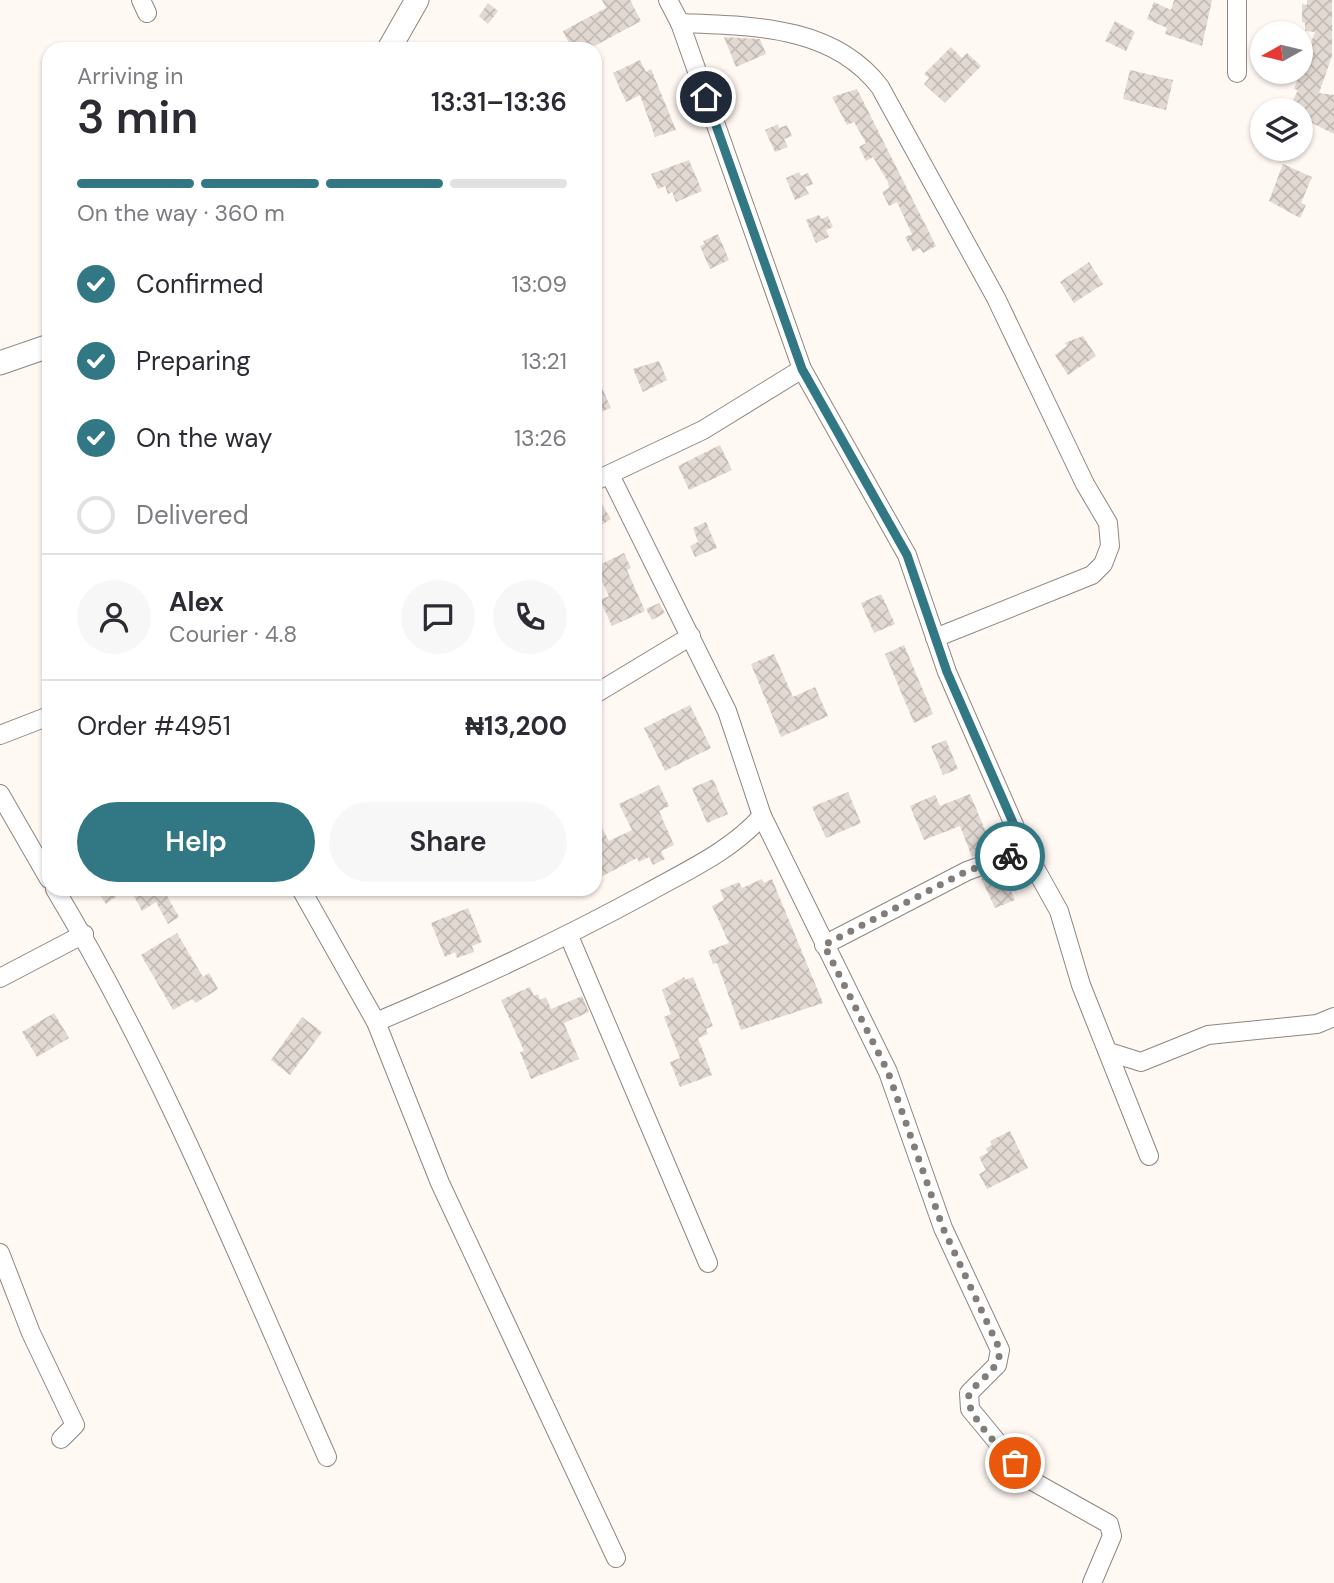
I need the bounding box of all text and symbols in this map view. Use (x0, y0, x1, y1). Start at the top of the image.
north arrow (1250, 21, 1312, 84)
map controls (1250, 21, 1313, 161)
text: Arriving in (77, 61, 183, 91)
pin (676, 67, 736, 127)
icon: home (687, 78, 725, 116)
text: 13:31–13:36 (431, 85, 567, 119)
text: 3 min (77, 87, 198, 147)
button: layers (1250, 98, 1313, 161)
text: On the way · 360 m (77, 198, 285, 228)
icon: check (77, 265, 115, 303)
text: Confirmed (136, 267, 263, 301)
text: 13:09 (511, 269, 567, 299)
icon: check (77, 342, 115, 380)
text: Preparing (136, 344, 251, 378)
text: 13:21 (521, 346, 567, 376)
icon: check (77, 419, 115, 457)
text: On the way (136, 421, 272, 455)
text: 13:26 (514, 423, 567, 453)
text: Delivered (136, 498, 249, 532)
button: person (77, 580, 151, 654)
button: chat (401, 580, 475, 654)
button: phone (493, 580, 567, 654)
text: Alex (169, 585, 224, 619)
text: Courier · 4.8 (169, 619, 297, 649)
text: Order #4951 (77, 709, 231, 743)
text: ₦13,200 (465, 709, 567, 743)
button: Help (77, 802, 315, 882)
button: Share (329, 802, 567, 882)
courier (975, 821, 1045, 891)
icon: bike (991, 837, 1029, 875)
pin (985, 1433, 1045, 1493)
icon: bag (996, 1444, 1034, 1482)

